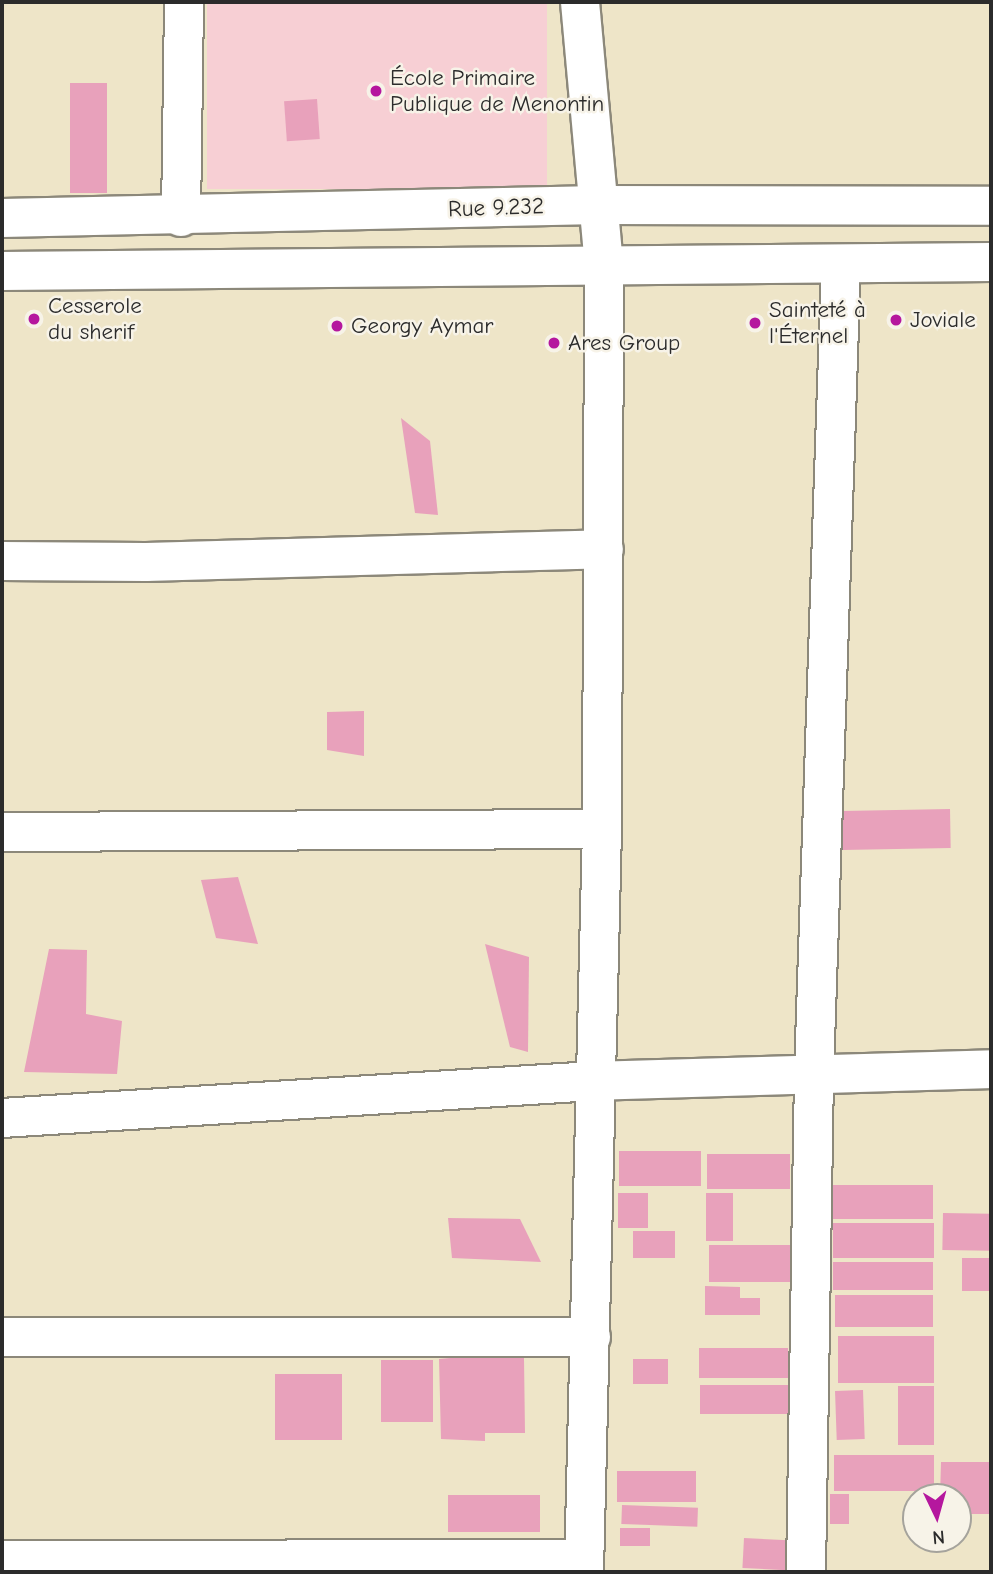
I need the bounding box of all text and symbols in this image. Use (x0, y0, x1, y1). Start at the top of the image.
place label: École Primaire Publique de Menontin (390, 64, 604, 118)
marker: École Primaire Publique de Menontin (368, 83, 384, 99)
street label: Rue 9.232 (448, 193, 544, 223)
place label: Cesserole du sherif (48, 292, 142, 346)
place label: Sainteté à l'Éternel (769, 296, 866, 350)
place label: Joviale (910, 306, 976, 334)
marker: Cesserole du sherif (26, 311, 42, 327)
place label: Georgy Aymar (351, 312, 493, 340)
marker: Joviale (888, 312, 904, 328)
marker: Sainteté à l'Éternel (747, 315, 763, 331)
marker: Georgy Aymar (329, 318, 345, 334)
place label: Ares Group (568, 329, 680, 357)
marker: Ares Group (546, 335, 562, 351)
north arrow (902, 1483, 972, 1553)
text: N (932, 1525, 946, 1548)

